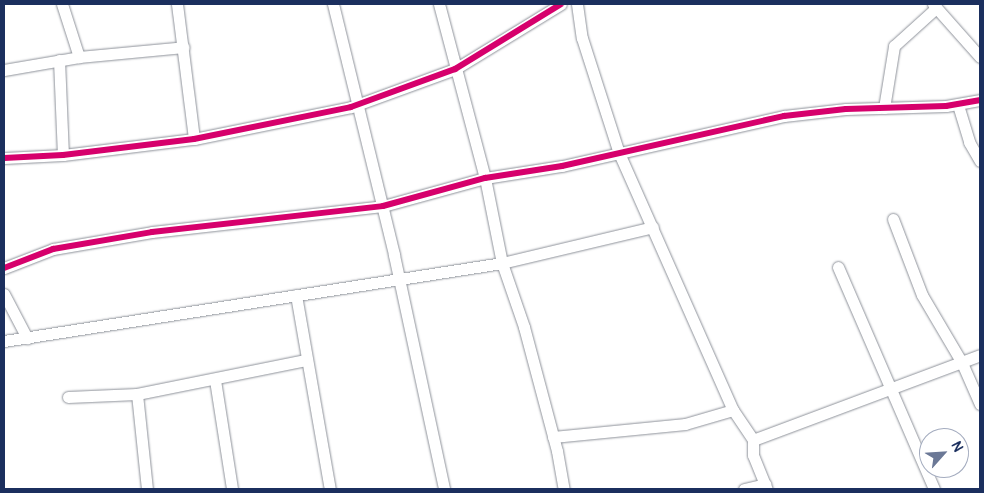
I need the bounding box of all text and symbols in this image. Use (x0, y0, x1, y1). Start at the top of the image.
north arrow (919, 428, 969, 478)
text: N (947, 439, 967, 455)

